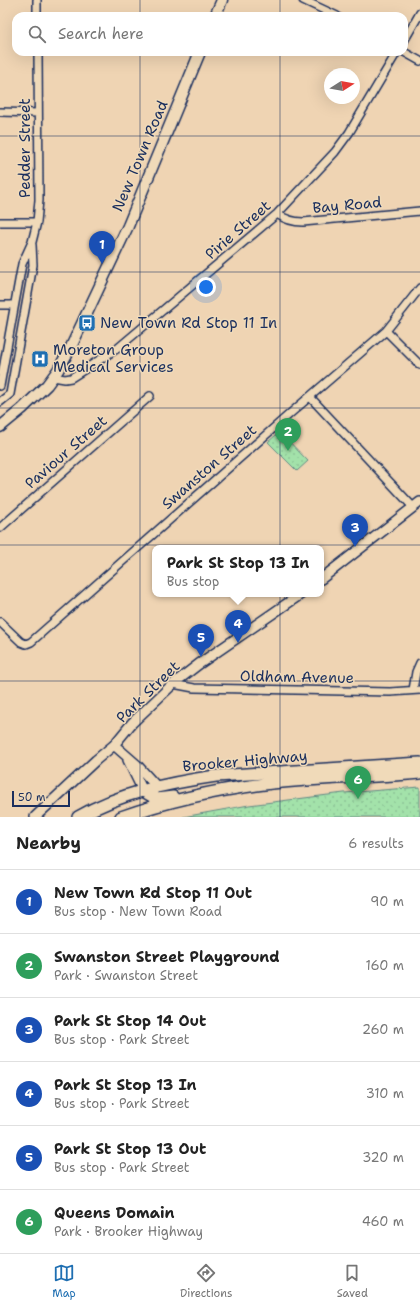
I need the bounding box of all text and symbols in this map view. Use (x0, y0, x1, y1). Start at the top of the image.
search box (12, 12, 408, 56)
icon: search (26, 23, 48, 45)
text: Search here (58, 24, 144, 44)
north arrow (324, 68, 360, 104)
street label: New Town Road (108, 97, 173, 215)
street label: Pedder Street (15, 98, 35, 198)
street label: Bay Road (312, 192, 383, 218)
street label: Pirie Street (201, 196, 275, 264)
pin: 1 (89, 231, 115, 264)
your location (196, 277, 216, 297)
bus stop icon: New Town Rd Stop 11 In (77, 313, 97, 333)
place label: New Town Rd Stop 11 In (100, 313, 277, 333)
place label: Moreton Group Medical Services (53, 340, 174, 377)
hospital icon: Moreton Group Medical Services (30, 349, 50, 369)
street label: Paviour Street (21, 411, 111, 493)
pin: 2 (275, 418, 301, 451)
street label: Swanston Street (157, 420, 261, 514)
pin: 3 (342, 514, 368, 547)
popup (152, 545, 324, 597)
text: Park St Stop 13 In (167, 553, 309, 573)
text: Bus stop (167, 573, 219, 590)
pin: 4 (225, 610, 251, 643)
pin: 5 (188, 624, 214, 657)
street label: Park Street (112, 657, 184, 727)
street label: Oldham Avenue (240, 666, 354, 688)
street label: Brooker Highway (182, 746, 308, 776)
pin: 6 (345, 766, 371, 799)
scale bar (12, 789, 70, 808)
text: 50 m (18, 790, 46, 805)
text: Nearby (16, 832, 81, 854)
text: 6 results (348, 835, 404, 852)
text: New Town Rd Stop 11 Out (54, 883, 252, 903)
text: 1 (26, 893, 32, 910)
text: 90 m (370, 893, 404, 910)
text: Bus stop · New Town Road (54, 903, 222, 920)
text: Swanston Street Playground (54, 947, 280, 967)
text: 2 (24, 957, 34, 974)
text: 160 m (366, 957, 404, 974)
text: Park · Swanston Street (54, 967, 198, 984)
text: Park St Stop 14 Out (54, 1011, 206, 1031)
text: 3 (24, 1021, 34, 1038)
text: 260 m (362, 1021, 404, 1038)
text: Bus stop · Park Street (54, 1031, 190, 1048)
text: Park St Stop 13 In (54, 1075, 197, 1095)
text: 4 (24, 1085, 34, 1102)
text: 310 m (366, 1085, 404, 1102)
text: Bus stop · Park Street (54, 1095, 190, 1112)
text: Park St Stop 13 Out (54, 1139, 206, 1159)
text: 5 (25, 1149, 33, 1166)
text: 320 m (362, 1149, 404, 1166)
text: Bus stop · Park Street (54, 1159, 190, 1176)
text: Queens Domain (54, 1203, 174, 1223)
text: 6 (24, 1213, 34, 1230)
text: 460 m (362, 1213, 404, 1230)
text: Park · Brooker Highway (54, 1223, 203, 1240)
tab: Map (52, 1262, 76, 1301)
tab: Directions (180, 1262, 232, 1301)
tab: Saved (337, 1262, 368, 1301)

